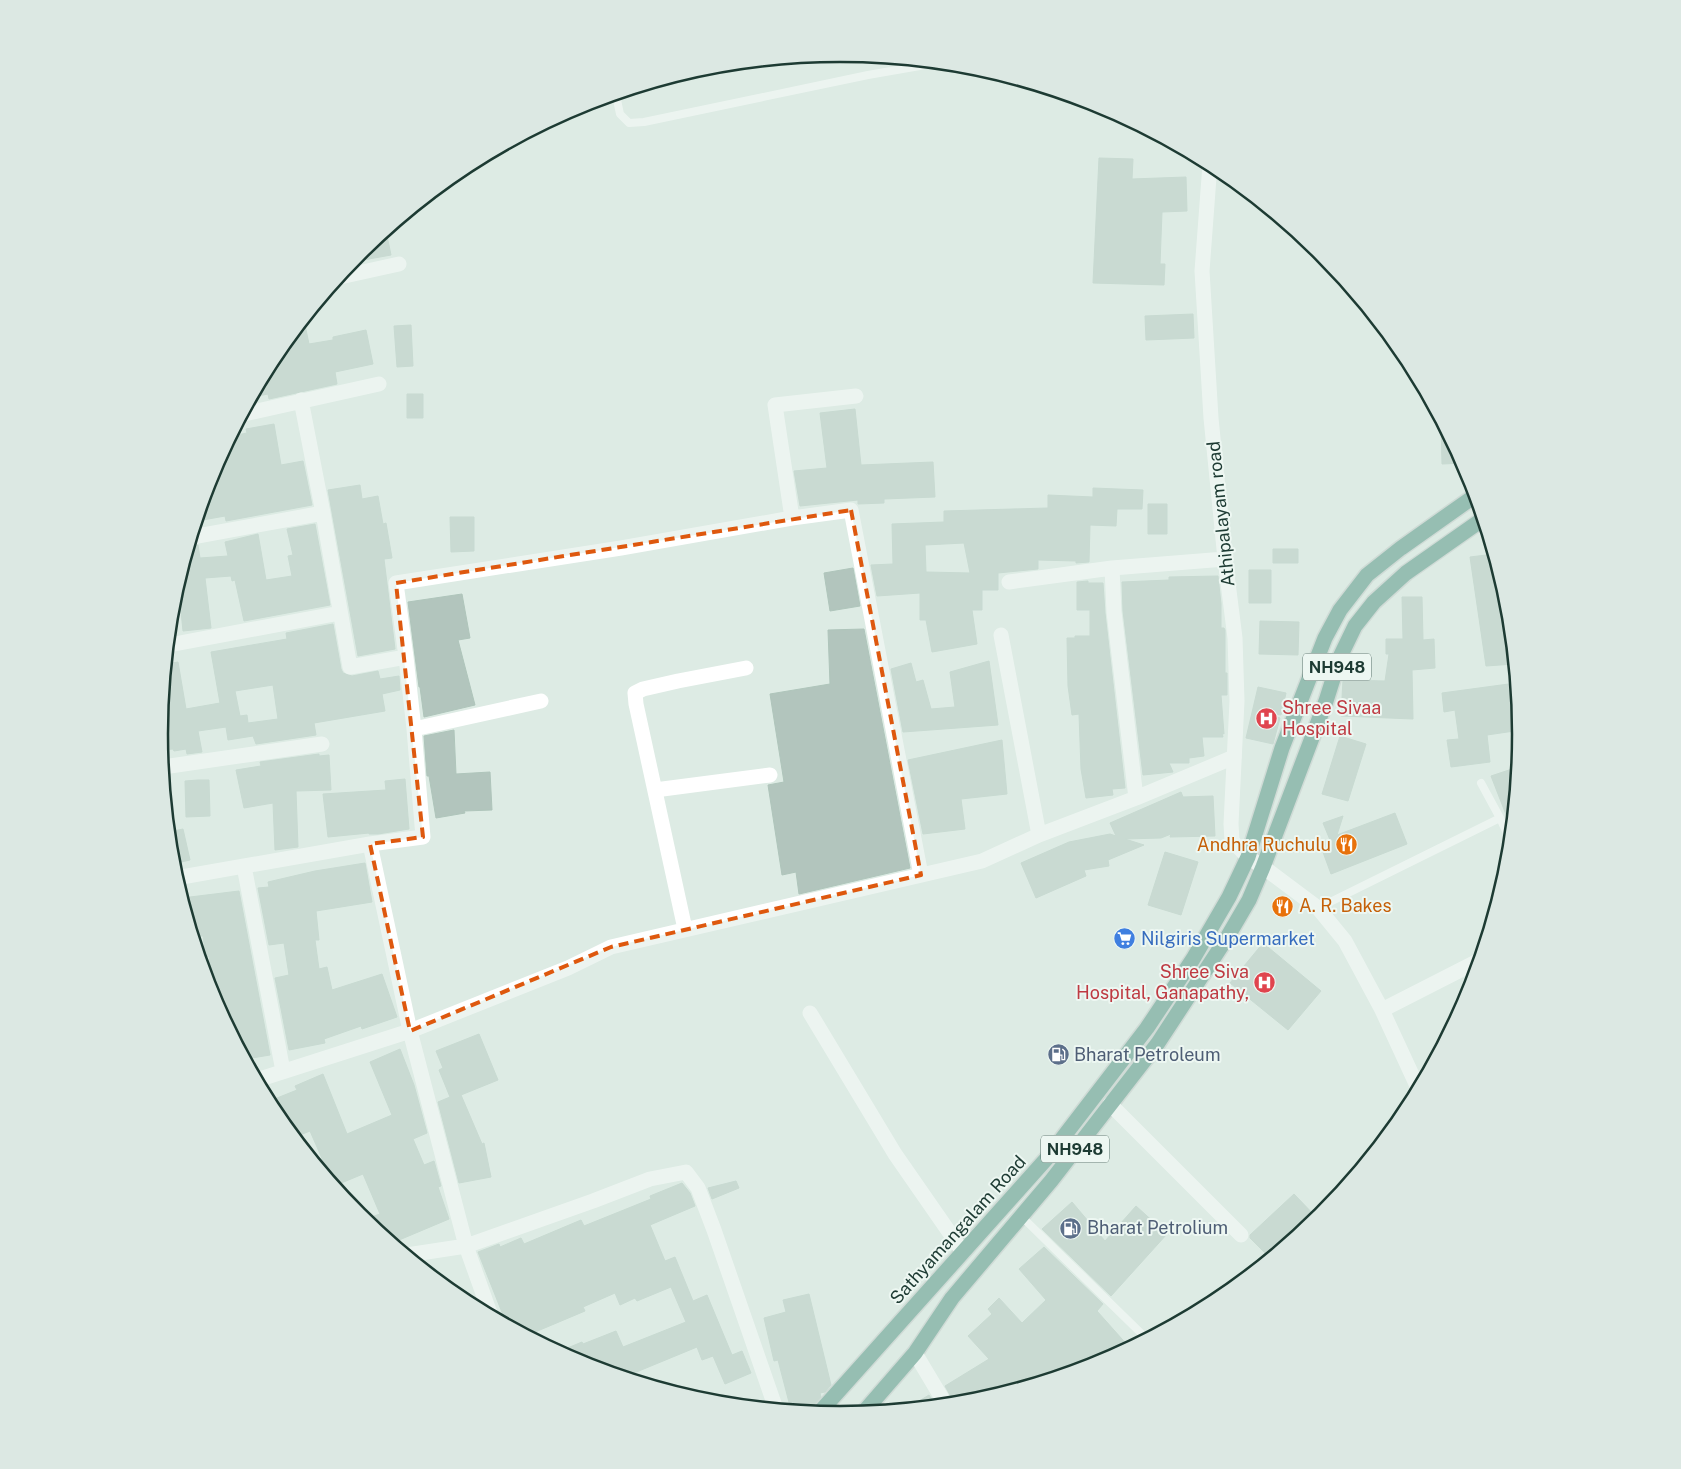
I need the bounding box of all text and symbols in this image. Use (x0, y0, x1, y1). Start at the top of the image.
street label: Athipalayam road (1202, 440, 1239, 588)
road number: NH948 (1303, 654, 1371, 680)
place label: Shree Sivaa Hospital (1282, 697, 1381, 739)
hospital icon: Shree Sivaa Hospital (1254, 706, 1278, 730)
restaurant icon: Andhra Ruchulu (1335, 833, 1359, 857)
place label: Andhra Ruchulu (1197, 834, 1331, 855)
restaurant icon: A. R. Bakes (1271, 894, 1295, 918)
place label: A. R. Bakes (1299, 895, 1392, 916)
supermarket icon: Nilgiris Supermarket (1113, 927, 1137, 951)
place label: Nilgiris Supermarket (1141, 928, 1315, 949)
place label: Shree Siva Hospital, Ganapathy, (1076, 961, 1249, 1003)
hospital icon: Shree Siva Hospital, Ganapathy, (1253, 970, 1277, 994)
fuel station icon: Bharat Petroleum (1046, 1043, 1070, 1067)
place label: Bharat Petroleum (1074, 1044, 1220, 1065)
road number: NH948 (1041, 1136, 1109, 1162)
street label: Sathyamangalam Road (885, 1151, 1030, 1308)
fuel station icon: Bharat Petrolium (1059, 1216, 1083, 1240)
place label: Bharat Petrolium (1087, 1217, 1228, 1238)

